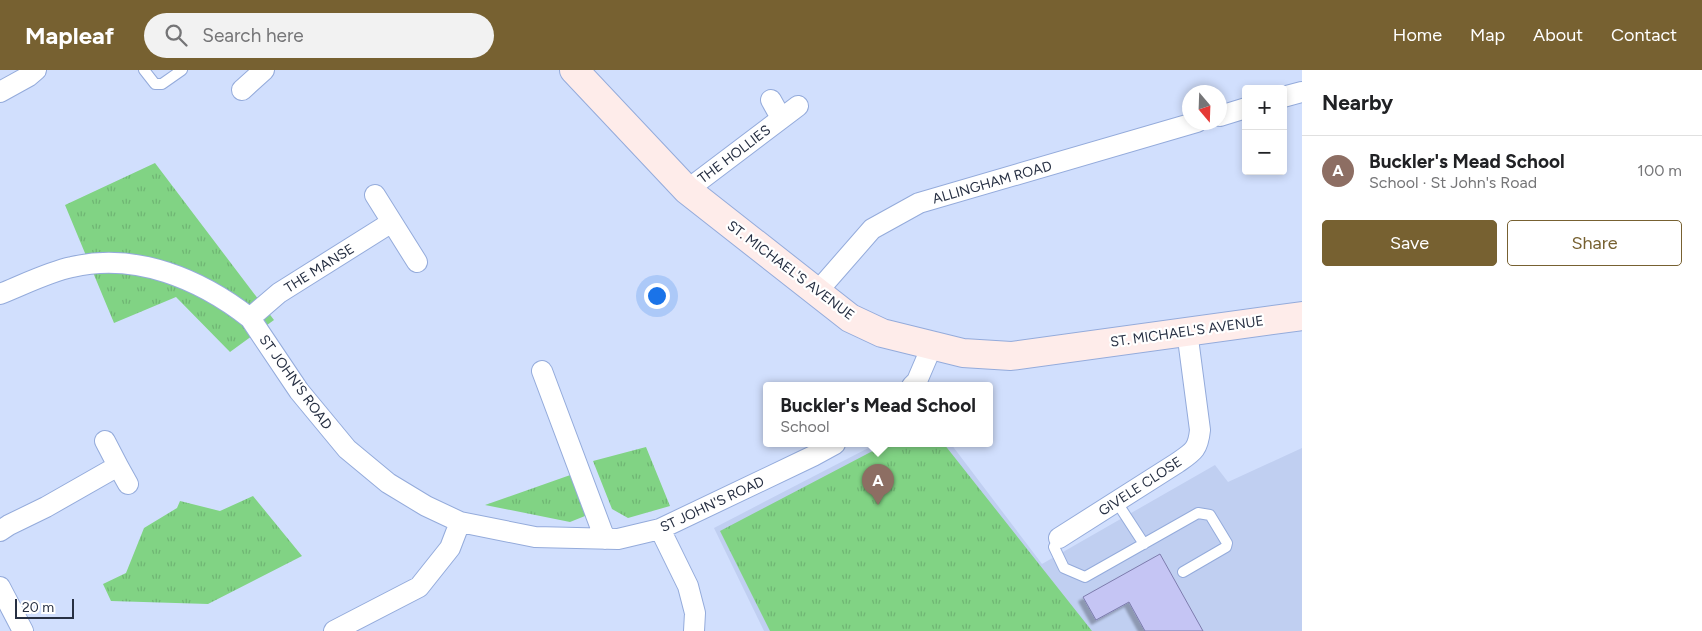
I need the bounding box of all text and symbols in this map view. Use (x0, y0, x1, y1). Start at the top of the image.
search box (144, 13, 494, 58)
text: Mapleaf (25, 21, 114, 50)
icon: search (162, 21, 190, 49)
text: Search here (202, 24, 304, 47)
text: Home (1393, 24, 1442, 46)
text: Map (1470, 24, 1505, 46)
text: About (1533, 24, 1583, 46)
text: Contact (1611, 24, 1677, 46)
north arrow (1182, 85, 1227, 130)
map controls (1242, 85, 1287, 175)
button: + (1242, 85, 1287, 130)
text: Nearby (1322, 90, 1393, 115)
street label: THE HOLLIES (695, 122, 774, 187)
button: − (1242, 130, 1287, 175)
text: Buckler's Mead School (1369, 150, 1565, 173)
street label: ALLINGHAM ROAD (931, 157, 1054, 208)
text: A (1332, 161, 1344, 180)
text: 100 m (1637, 161, 1682, 180)
text: School · St John's Road (1369, 173, 1537, 192)
street label: ST. MICHAEL'S AVENUE (724, 217, 858, 324)
button: Save (1322, 220, 1497, 266)
button: Share (1507, 220, 1682, 266)
street label: THE MANSE (281, 240, 357, 297)
your location (644, 283, 670, 309)
street label: ST. MICHAEL'S AVENUE (1109, 312, 1265, 351)
street label: ST JOHN'S ROAD (256, 332, 336, 433)
popup (763, 382, 993, 447)
text: Buckler's Mead School (780, 394, 976, 417)
text: School (780, 417, 830, 436)
street label: GIVELE CLOSE (1095, 453, 1185, 520)
pin: A (862, 464, 894, 505)
street label: ST JOHN'S ROAD (657, 473, 767, 536)
scale bar (15, 596, 74, 619)
text: 20 m (22, 599, 54, 616)

